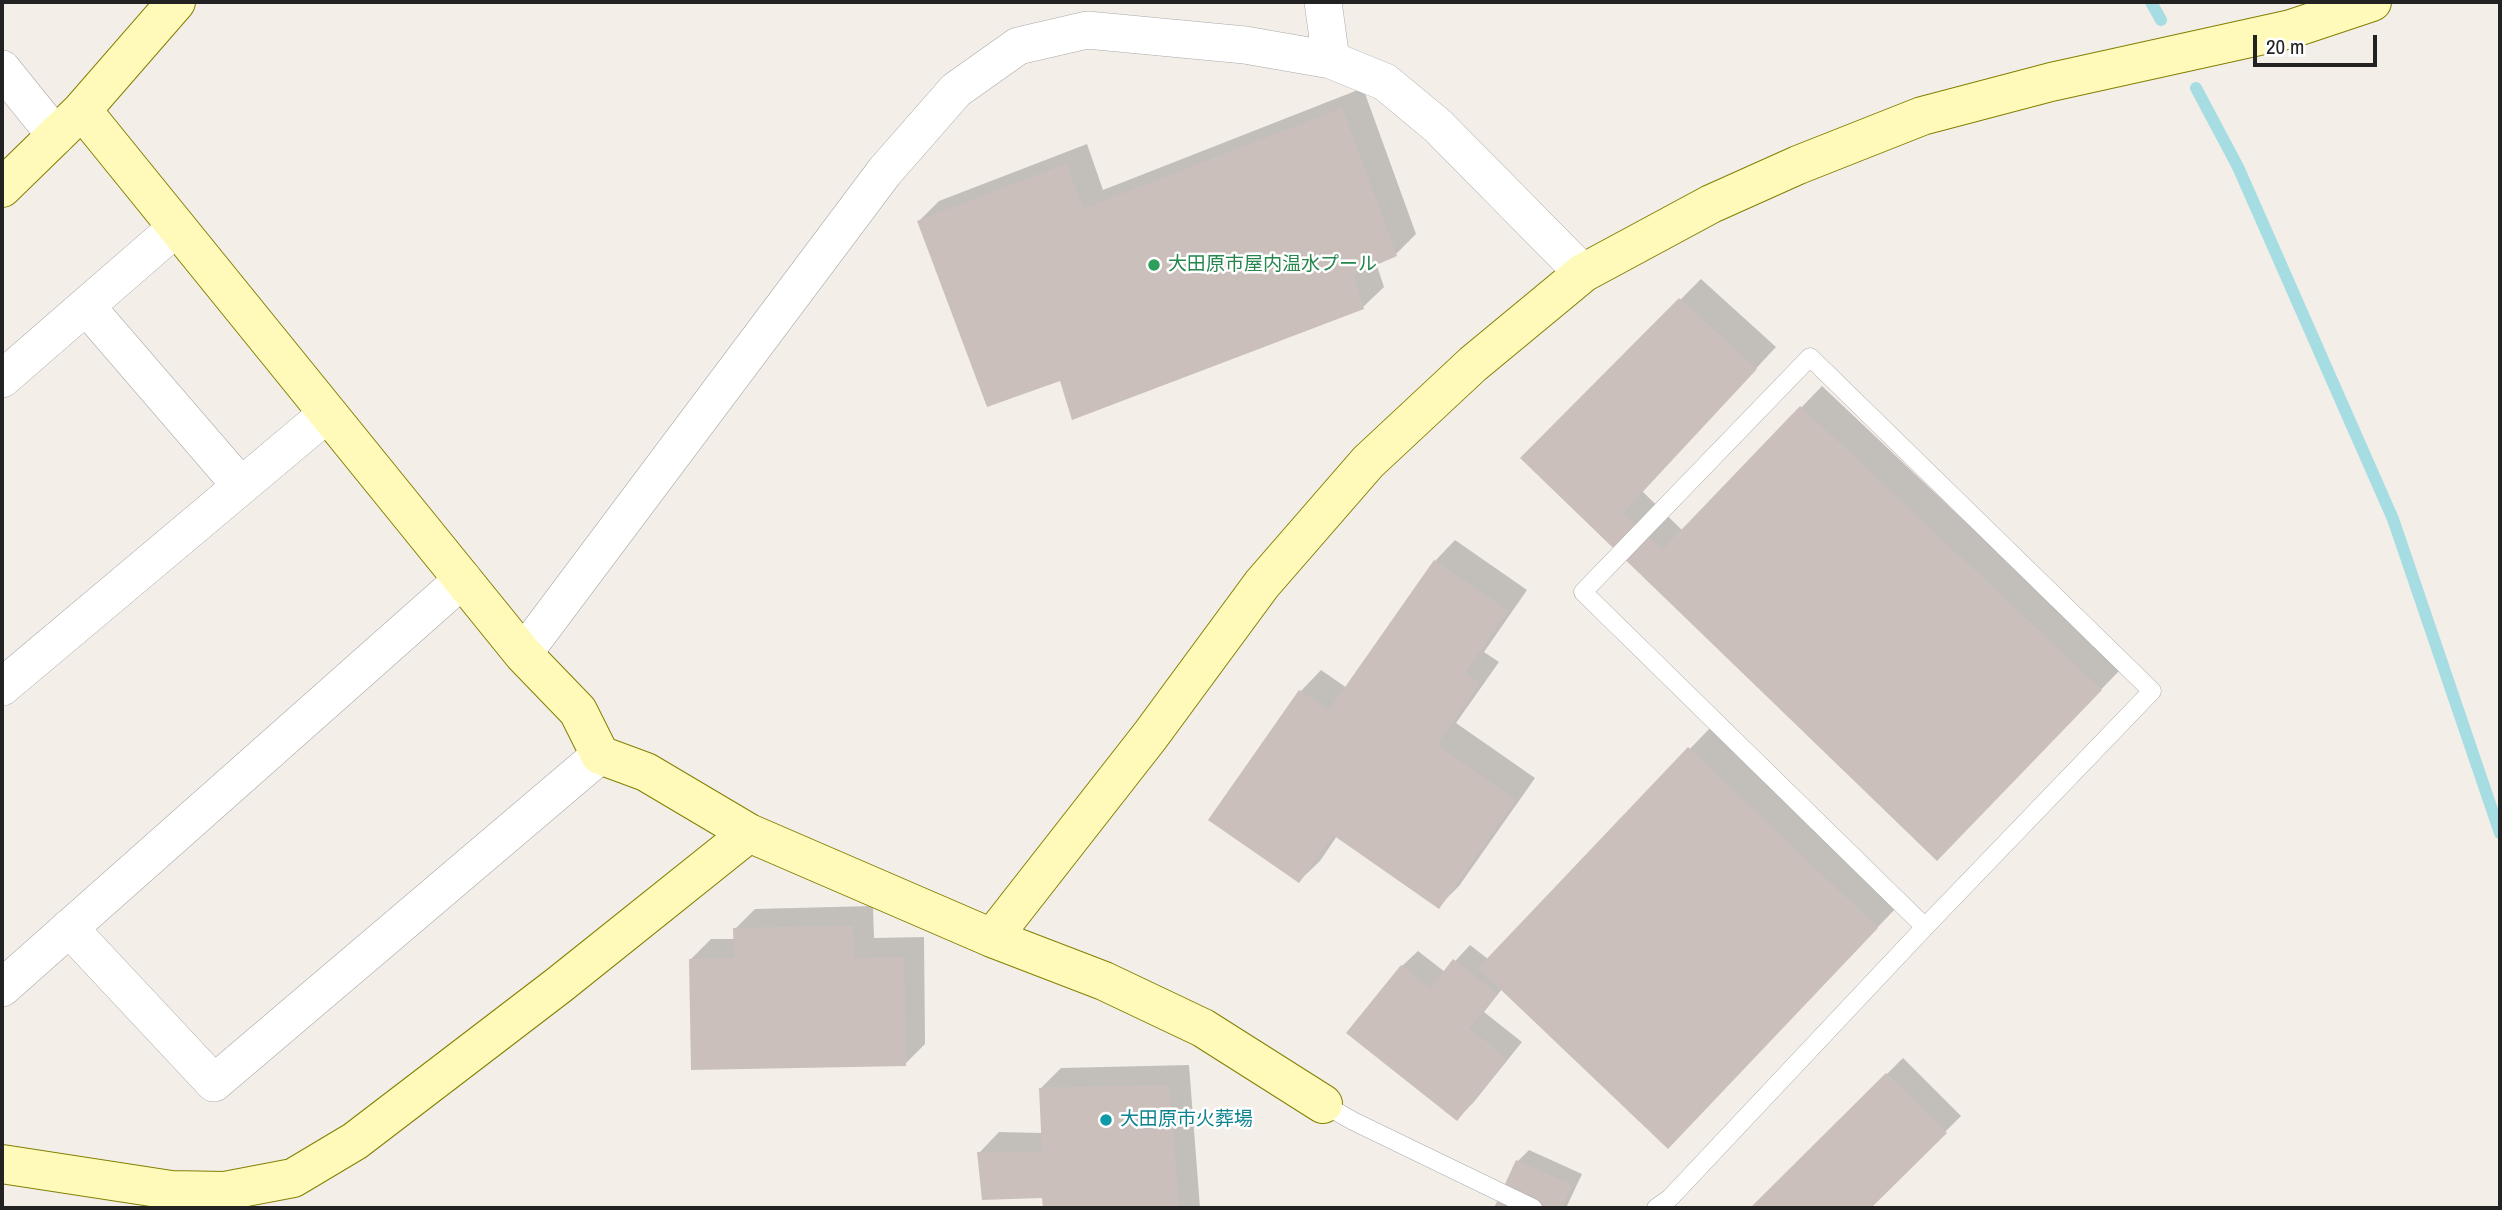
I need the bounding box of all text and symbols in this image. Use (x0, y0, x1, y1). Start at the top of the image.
scale bar (2257, 21, 2381, 65)
text: 20 m (2266, 32, 2304, 61)
place label: 大田原市屋内温水プール (1168, 254, 1377, 276)
marker: 大田原市屋内温水プール (1146, 257, 1162, 273)
place label: 大田原市火葬場 (1120, 1109, 1253, 1131)
marker: 大田原市火葬場 (1098, 1112, 1114, 1128)

